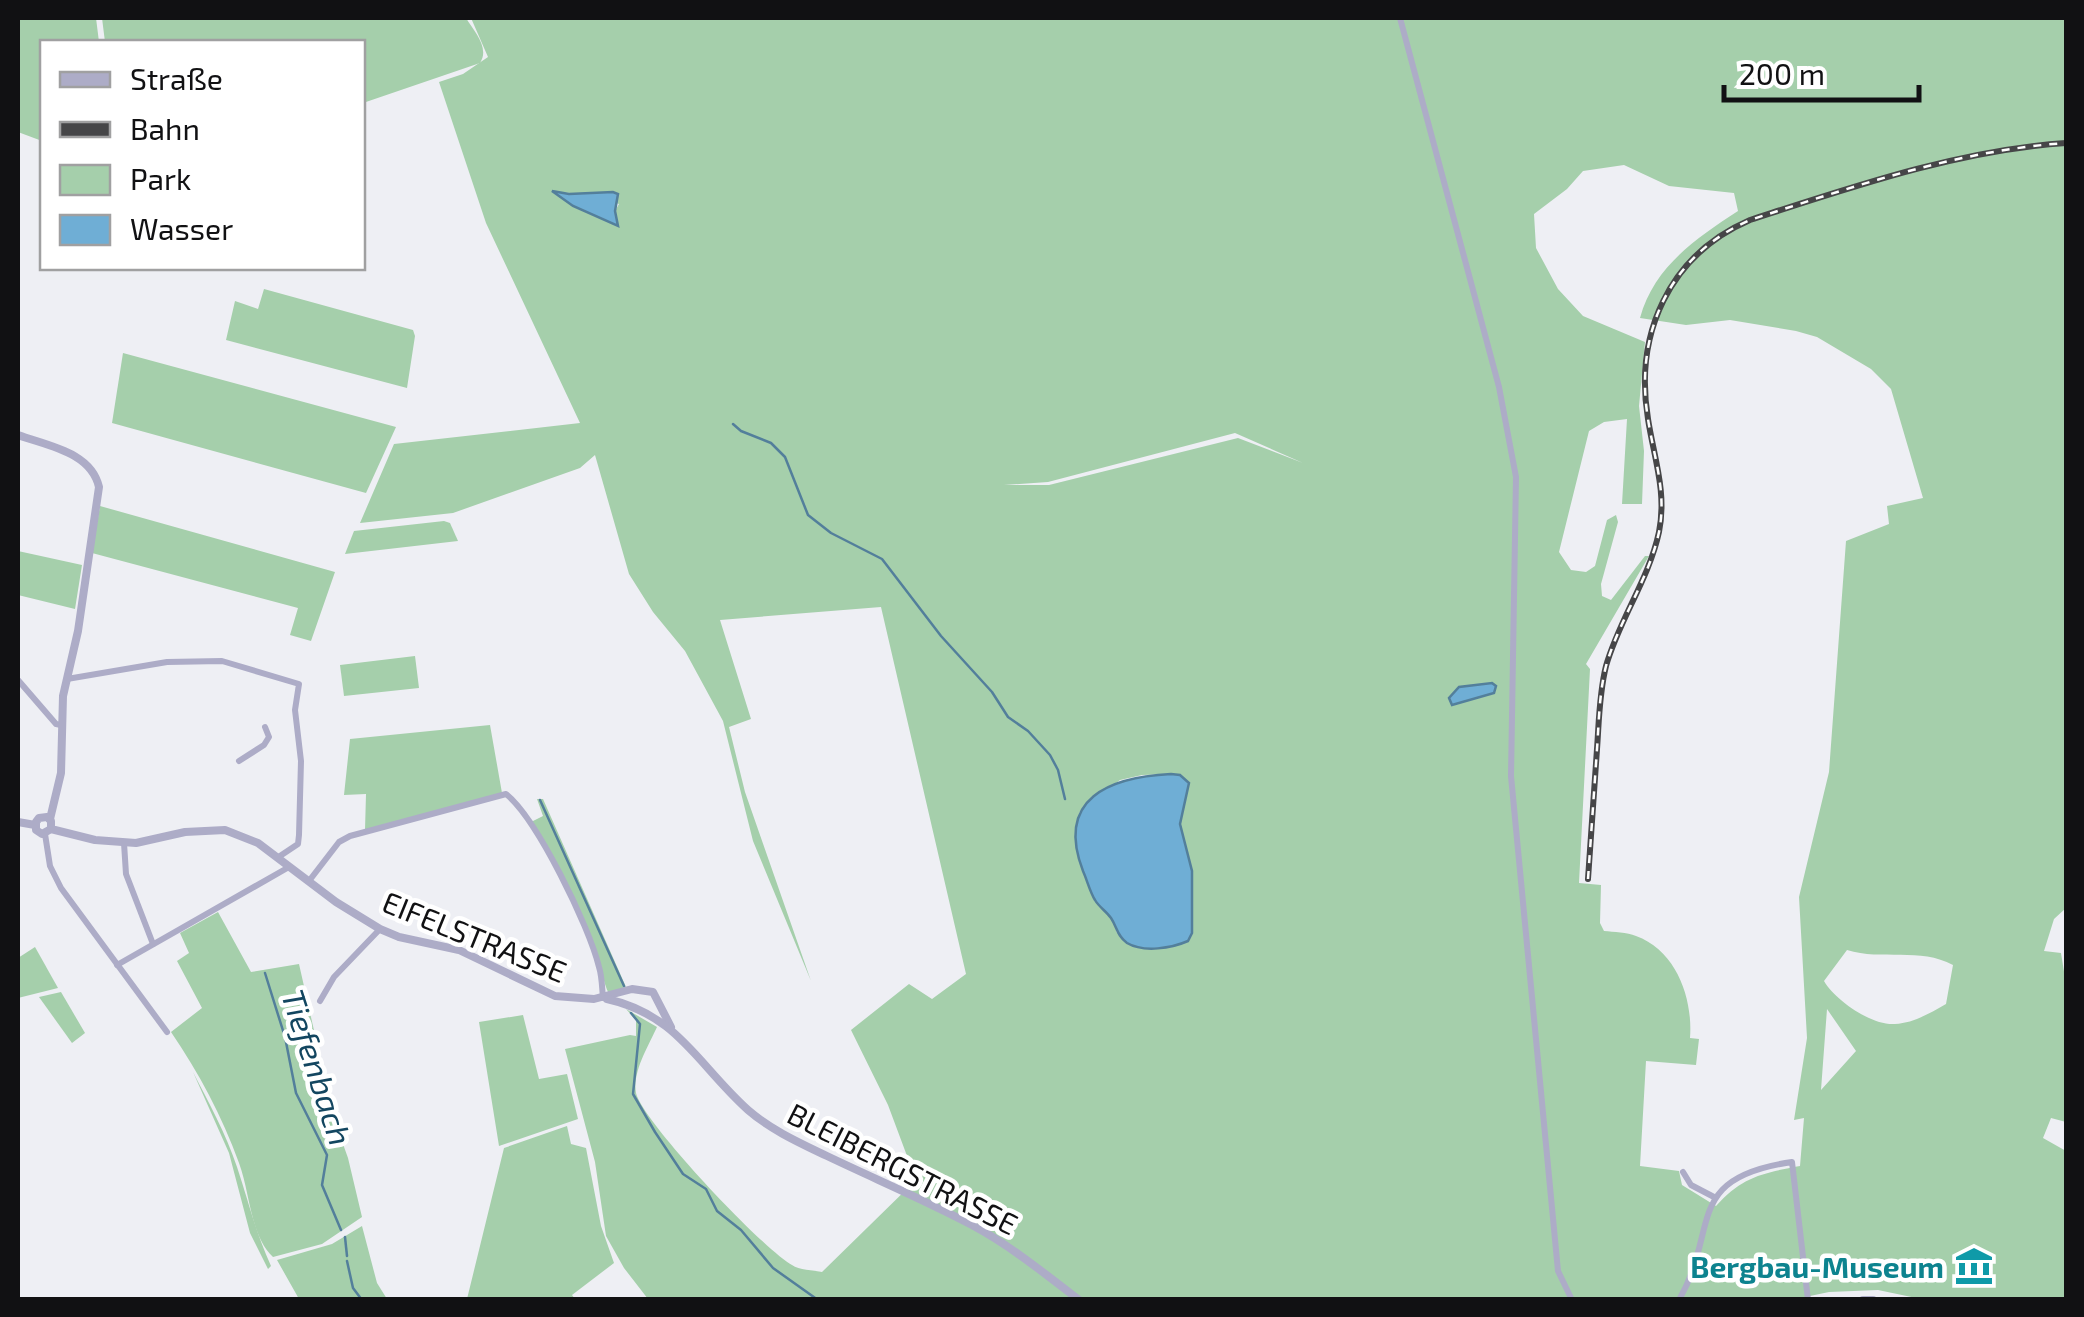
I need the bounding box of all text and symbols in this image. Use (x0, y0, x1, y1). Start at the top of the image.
legend (40, 40, 365, 270)
scale bar (1724, 40, 1919, 102)
text: 200 m (1739, 55, 1825, 91)
text: Straße (130, 60, 223, 96)
text: Bahn (130, 110, 200, 146)
text: Park (130, 160, 191, 196)
text: Wasser (130, 210, 233, 246)
street label: EIFELSTRASSE (378, 883, 572, 989)
water label: Tiefenbach (274, 984, 361, 1150)
street label: BLEIBERGSTRASSE (782, 1094, 1024, 1242)
museum icon: Bergbau-Museum (1953, 1245, 1995, 1287)
place label: Bergbau-Museum (1690, 1248, 1944, 1284)

